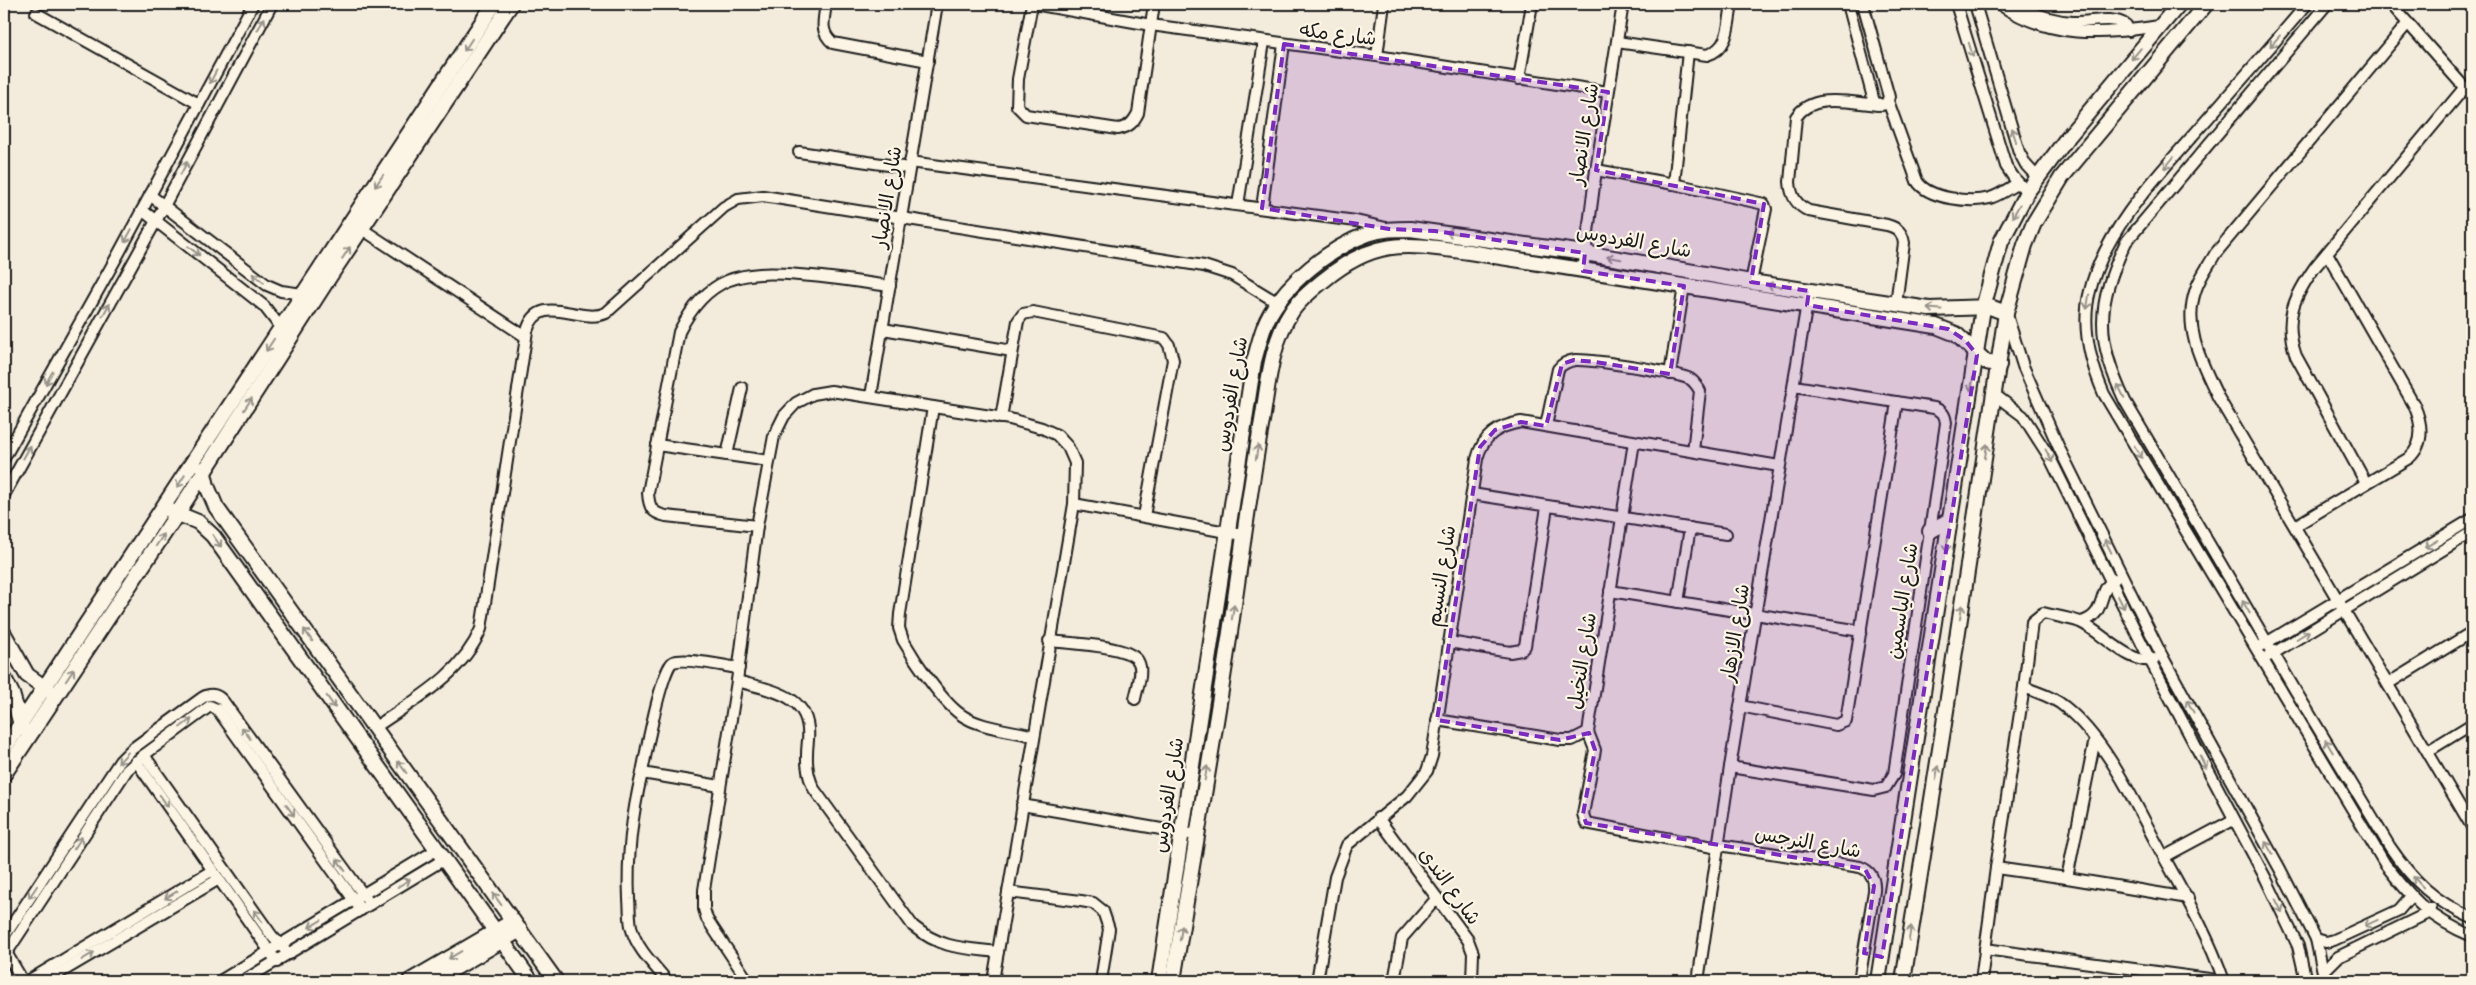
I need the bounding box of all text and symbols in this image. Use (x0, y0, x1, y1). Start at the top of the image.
one-way arrow (256, 17, 266, 32)
street label: شارع مكه (1298, 17, 1378, 52)
one-way arrow (2270, 34, 2281, 47)
one-way arrow (463, 37, 473, 51)
one-way arrow (1966, 42, 1976, 58)
one-way arrow (2131, 48, 2142, 61)
one-way arrow (208, 70, 218, 84)
street label: شارع الانصار (1563, 81, 1605, 189)
one-way arrow (2009, 127, 2019, 143)
street label: شارع الانصار (866, 144, 908, 252)
one-way arrow (2164, 157, 2175, 170)
one-way arrow (179, 160, 189, 175)
one-way arrow (374, 174, 385, 188)
one-way arrow (2011, 203, 2021, 218)
street label: شارع الفردوس (1574, 219, 1694, 264)
one-way arrow (123, 228, 133, 243)
one-way arrow (1445, 228, 1461, 238)
one-way arrow (187, 245, 200, 256)
one-way arrow (341, 246, 351, 260)
one-way arrow (1606, 252, 1622, 262)
one-way arrow (252, 272, 265, 283)
one-way arrow (1766, 280, 1782, 290)
one-way arrow (2083, 293, 2093, 309)
one-way arrow (101, 303, 111, 318)
one-way arrow (1927, 305, 1943, 314)
street label: شارع الفردوس (1209, 334, 1254, 454)
one-way arrow (265, 338, 275, 352)
one-way arrow (44, 370, 53, 385)
one-way arrow (1966, 376, 1976, 392)
one-way arrow (2115, 384, 2125, 399)
one-way arrow (244, 397, 254, 411)
one-way arrow (1252, 444, 1262, 460)
one-way arrow (1981, 444, 1991, 460)
one-way arrow (2134, 445, 2144, 459)
one-way arrow (23, 446, 33, 460)
one-way arrow (2044, 449, 2054, 464)
one-way arrow (176, 474, 186, 488)
street label: شارع النسيم (1421, 523, 1463, 629)
one-way arrow (155, 534, 165, 548)
one-way arrow (211, 534, 222, 547)
one-way arrow (1941, 536, 1951, 552)
one-way arrow (2103, 539, 2112, 554)
one-way arrow (2424, 540, 2438, 550)
street label: شارع الياسمين (1880, 541, 1925, 661)
street label: شارع الازهار (1715, 582, 1756, 685)
one-way arrow (2117, 594, 2126, 609)
one-way arrow (2241, 599, 2251, 614)
one-way arrow (1956, 604, 1966, 620)
one-way arrow (1229, 605, 1239, 621)
street label: شارع النخيل (1562, 611, 1603, 711)
one-way arrow (302, 629, 313, 642)
one-way arrow (2296, 630, 2310, 640)
one-way arrow (65, 668, 75, 682)
one-way arrow (326, 695, 336, 709)
one-way arrow (2184, 700, 2194, 714)
one-way arrow (179, 718, 192, 729)
one-way arrow (241, 726, 251, 740)
street label: شارع الفردوس (1147, 735, 1190, 855)
one-way arrow (2324, 740, 2334, 754)
one-way arrow (118, 751, 129, 764)
one-way arrow (2199, 754, 2208, 769)
one-way arrow (397, 760, 407, 774)
one-way arrow (1202, 765, 1212, 781)
one-way arrow (1932, 765, 1942, 781)
one-way arrow (159, 794, 169, 808)
one-way arrow (285, 803, 295, 817)
street label: شارع النرجس (1753, 820, 1863, 865)
one-way arrow (73, 836, 84, 850)
street label: شارع الندى (1413, 842, 1487, 930)
one-way arrow (2263, 842, 2273, 856)
one-way arrow (336, 858, 346, 872)
one-way arrow (2412, 876, 2424, 889)
one-way arrow (397, 878, 411, 888)
one-way arrow (27, 885, 37, 899)
one-way arrow (165, 891, 179, 901)
one-way arrow (492, 892, 502, 906)
one-way arrow (2275, 898, 2284, 913)
one-way arrow (253, 910, 263, 924)
one-way arrow (2364, 918, 2379, 928)
one-way arrow (309, 920, 323, 930)
one-way arrow (1176, 925, 1186, 941)
one-way arrow (1906, 925, 1916, 941)
one-way arrow (449, 950, 463, 960)
one-way arrow (81, 951, 95, 961)

